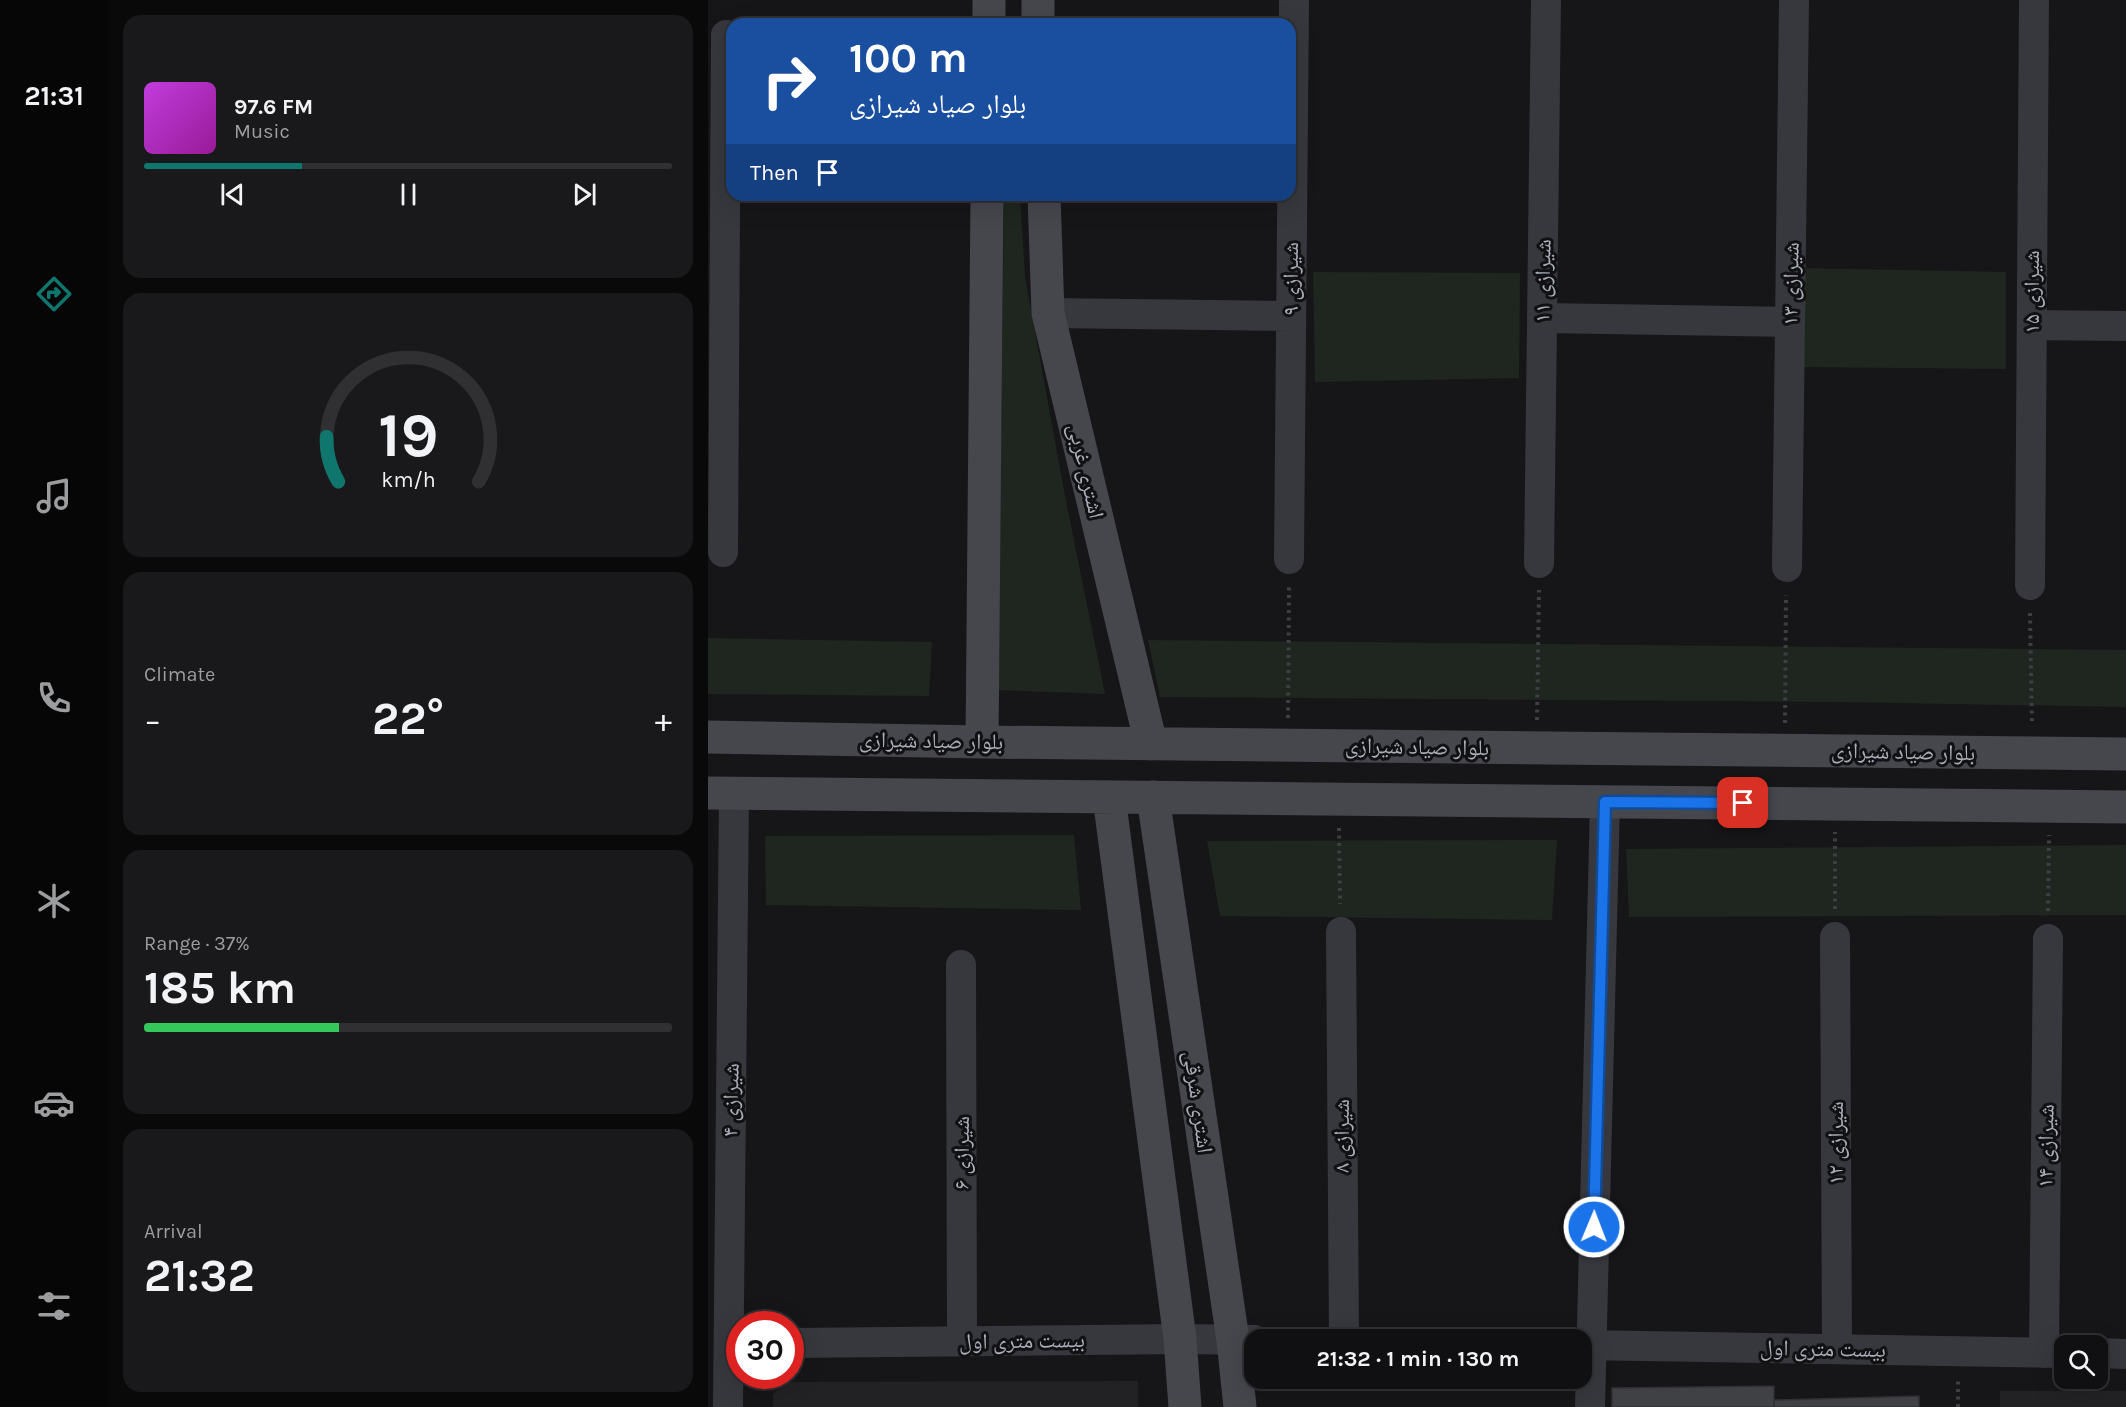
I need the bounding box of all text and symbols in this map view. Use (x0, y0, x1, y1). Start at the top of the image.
text: 100 m (849, 33, 968, 83)
icon: right (750, 42, 828, 120)
text: 21:31 (24, 80, 84, 112)
text: بلوار صیاد شیرازی (849, 88, 1026, 120)
text: 97.6 FM (234, 94, 313, 120)
text: Music (234, 120, 290, 143)
icon: arrive (811, 156, 844, 189)
text: Then (750, 160, 799, 186)
icon: previous (216, 178, 249, 211)
icon: pause (392, 178, 425, 211)
icon: next (568, 178, 601, 211)
street label: شیرازی ۱۱ (1529, 239, 1557, 323)
street label: شیرازی ۹ (1278, 242, 1304, 316)
street label: شیرازی ۱۳ (1777, 242, 1805, 326)
street label: شیرازی ۱۵ (2019, 250, 2045, 334)
icon: directions (33, 273, 75, 315)
text: 19 (378, 399, 438, 472)
street label: اشتری غربی (1062, 421, 1110, 521)
text: km/h (381, 468, 435, 493)
icon: music (33, 475, 75, 517)
text: Climate (144, 663, 215, 686)
icon: phone (33, 677, 75, 719)
text: 22° (372, 693, 444, 745)
text: − (144, 701, 161, 739)
text: + (655, 701, 672, 739)
street label: بلوار صیاد شیرازی (859, 727, 1003, 755)
street label: بلوار صیاد شیرازی (1345, 733, 1489, 761)
street label: بلوار صیاد شیرازی (1831, 738, 1975, 766)
pin (1717, 777, 1768, 828)
icon: arrive (1726, 786, 1759, 819)
icon: climate (33, 880, 75, 922)
text: Range · 37% (144, 932, 250, 955)
text: 185 km (144, 962, 296, 1014)
street label: اشتری شرقی (1178, 1049, 1218, 1155)
street label: شیرازی ۴ (717, 1063, 745, 1137)
icon: car (33, 1082, 75, 1124)
street label: شیرازی ۸ (1329, 1099, 1355, 1173)
street label: شیرازی ۱۲ (1823, 1101, 1849, 1185)
street label: شیرازی ۱۴ (2032, 1104, 2060, 1188)
street label: شیرازی ۶ (949, 1116, 975, 1190)
position arrow (1562, 1195, 1626, 1259)
text: Arrival (144, 1220, 203, 1243)
text: 21:32 (144, 1250, 255, 1302)
icon: filters (33, 1285, 75, 1327)
speed limit sign: 30 (726, 1311, 804, 1389)
street label: بیست متری اول (959, 1327, 1085, 1355)
street label: بیست متری اول (1760, 1335, 1886, 1363)
map controls (2054, 1335, 2108, 1389)
button: search (2054, 1335, 2108, 1389)
text: 21:32 · 1 min · 130 m (1317, 1346, 1519, 1372)

